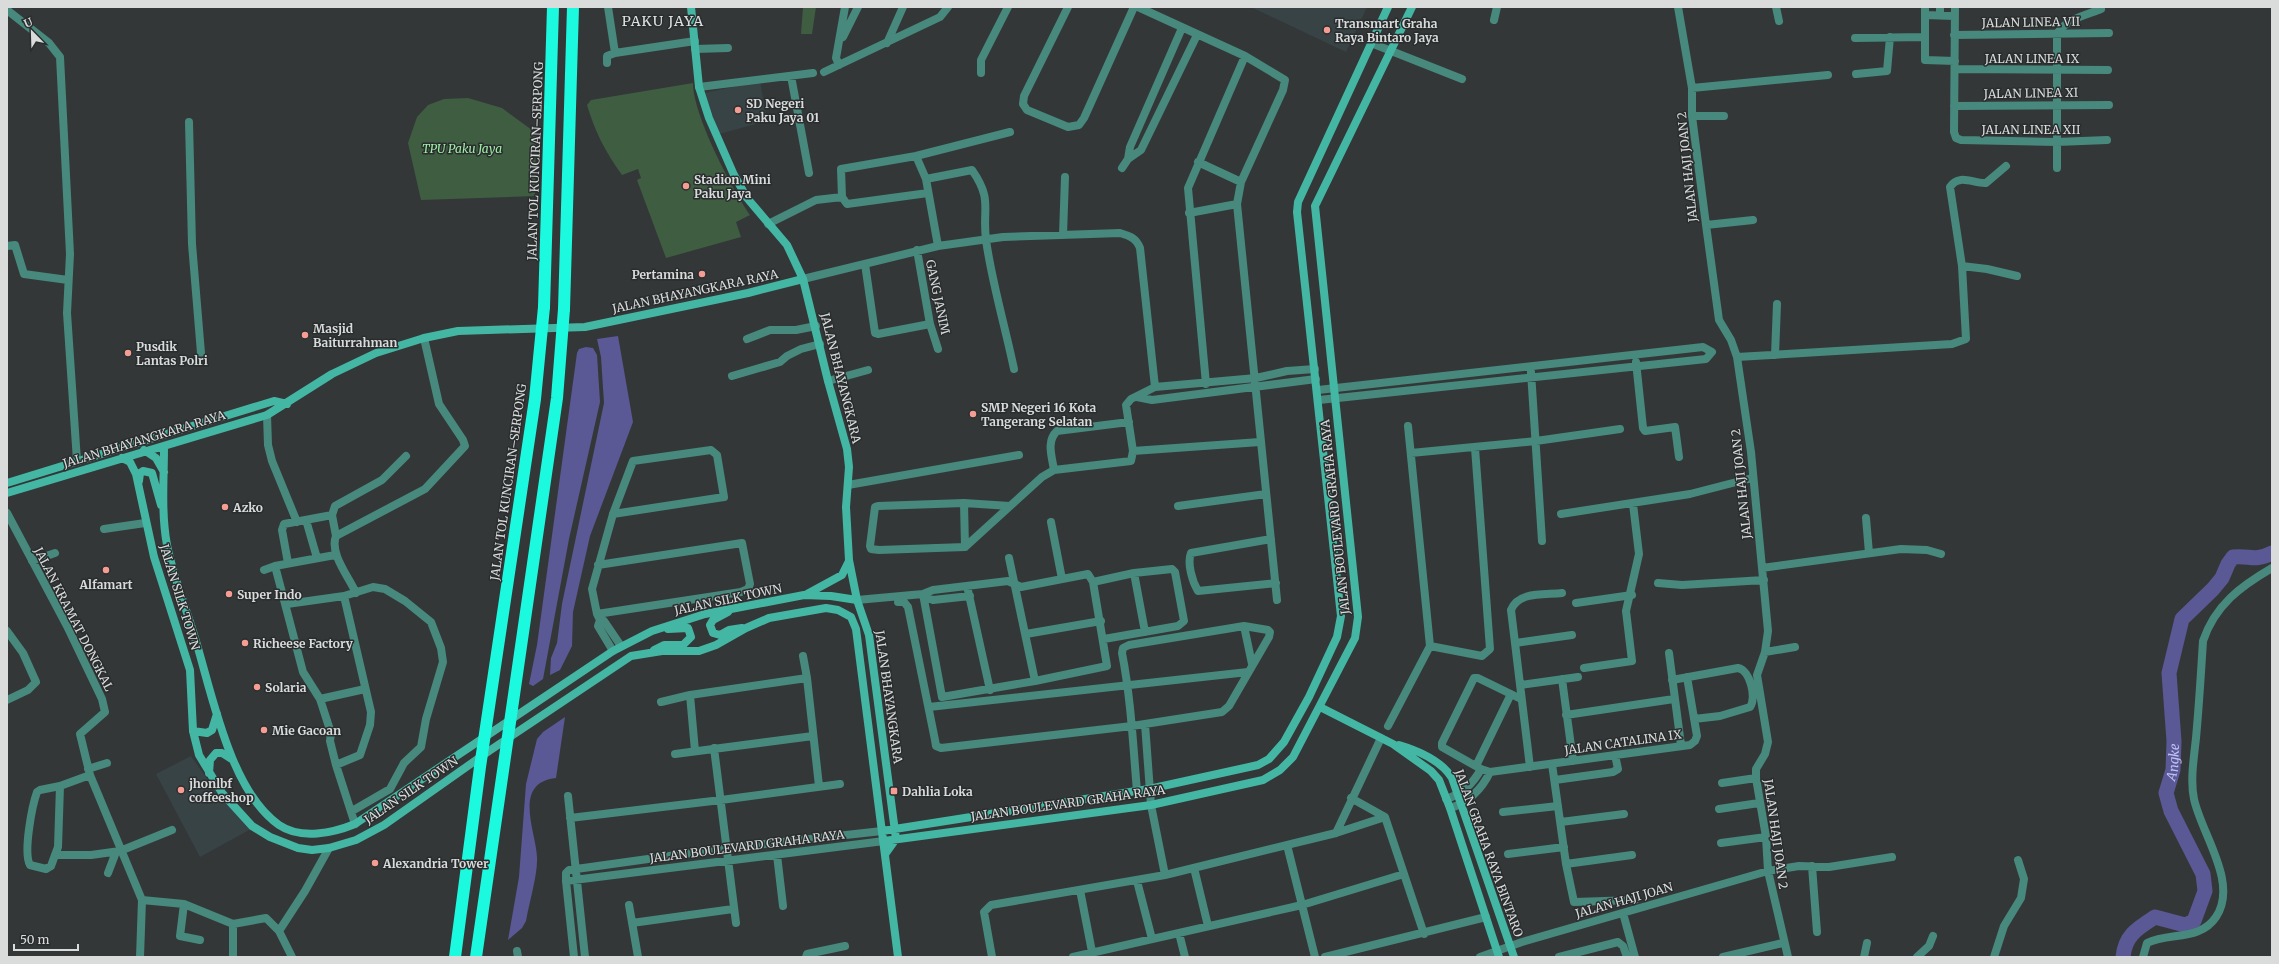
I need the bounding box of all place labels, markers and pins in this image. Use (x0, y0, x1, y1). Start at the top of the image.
place label: Transmart Graha Raya Bintaro Jaya (1335, 16, 1439, 45)
marker: Transmart Graha Raya Bintaro Jaya (1322, 25, 1332, 35)
place label: SD Negeri Paku Jaya 01 (746, 96, 820, 125)
marker: SD Negeri Paku Jaya 01 (733, 105, 743, 115)
place label: Stadion Mini Paku Jaya (694, 172, 771, 201)
marker: Stadion Mini Paku Jaya (681, 181, 691, 191)
place label: Pertamina (632, 267, 694, 282)
marker: Pertamina (697, 269, 707, 279)
place label: Masjid Baiturrahman (313, 321, 397, 350)
marker: Masjid Baiturrahman (300, 330, 310, 340)
place label: Pusdik Lantas Polri (136, 339, 208, 368)
marker: Pusdik Lantas Polri (123, 348, 133, 358)
place label: SMP Negeri 16 Kota Tangerang Selatan (981, 400, 1096, 429)
marker: SMP Negeri 16 Kota Tangerang Selatan (968, 409, 978, 419)
place label: Azko (232, 500, 263, 515)
marker: Azko (220, 502, 230, 512)
marker: Alfamart (101, 565, 111, 575)
place label: Alfamart (78, 577, 133, 592)
place label: Super Indo (237, 587, 302, 602)
marker: Super Indo (224, 589, 234, 599)
place label: Richeese Factory (253, 636, 354, 651)
marker: Richeese Factory (240, 638, 250, 648)
place label: Solaria (265, 680, 307, 695)
marker: Solaria (252, 682, 262, 692)
place label: Mie Gacoan (272, 723, 341, 738)
marker: Mie Gacoan (259, 725, 269, 735)
place label: jhonlbf coffeeshop (188, 776, 254, 805)
place label: Dahlia Loka (902, 784, 973, 799)
marker: jhonlbf coffeeshop (176, 785, 186, 795)
marker: Dahlia Loka (889, 786, 899, 796)
place label: Alexandria Tower (382, 856, 489, 871)
marker: Alexandria Tower (370, 858, 380, 868)

